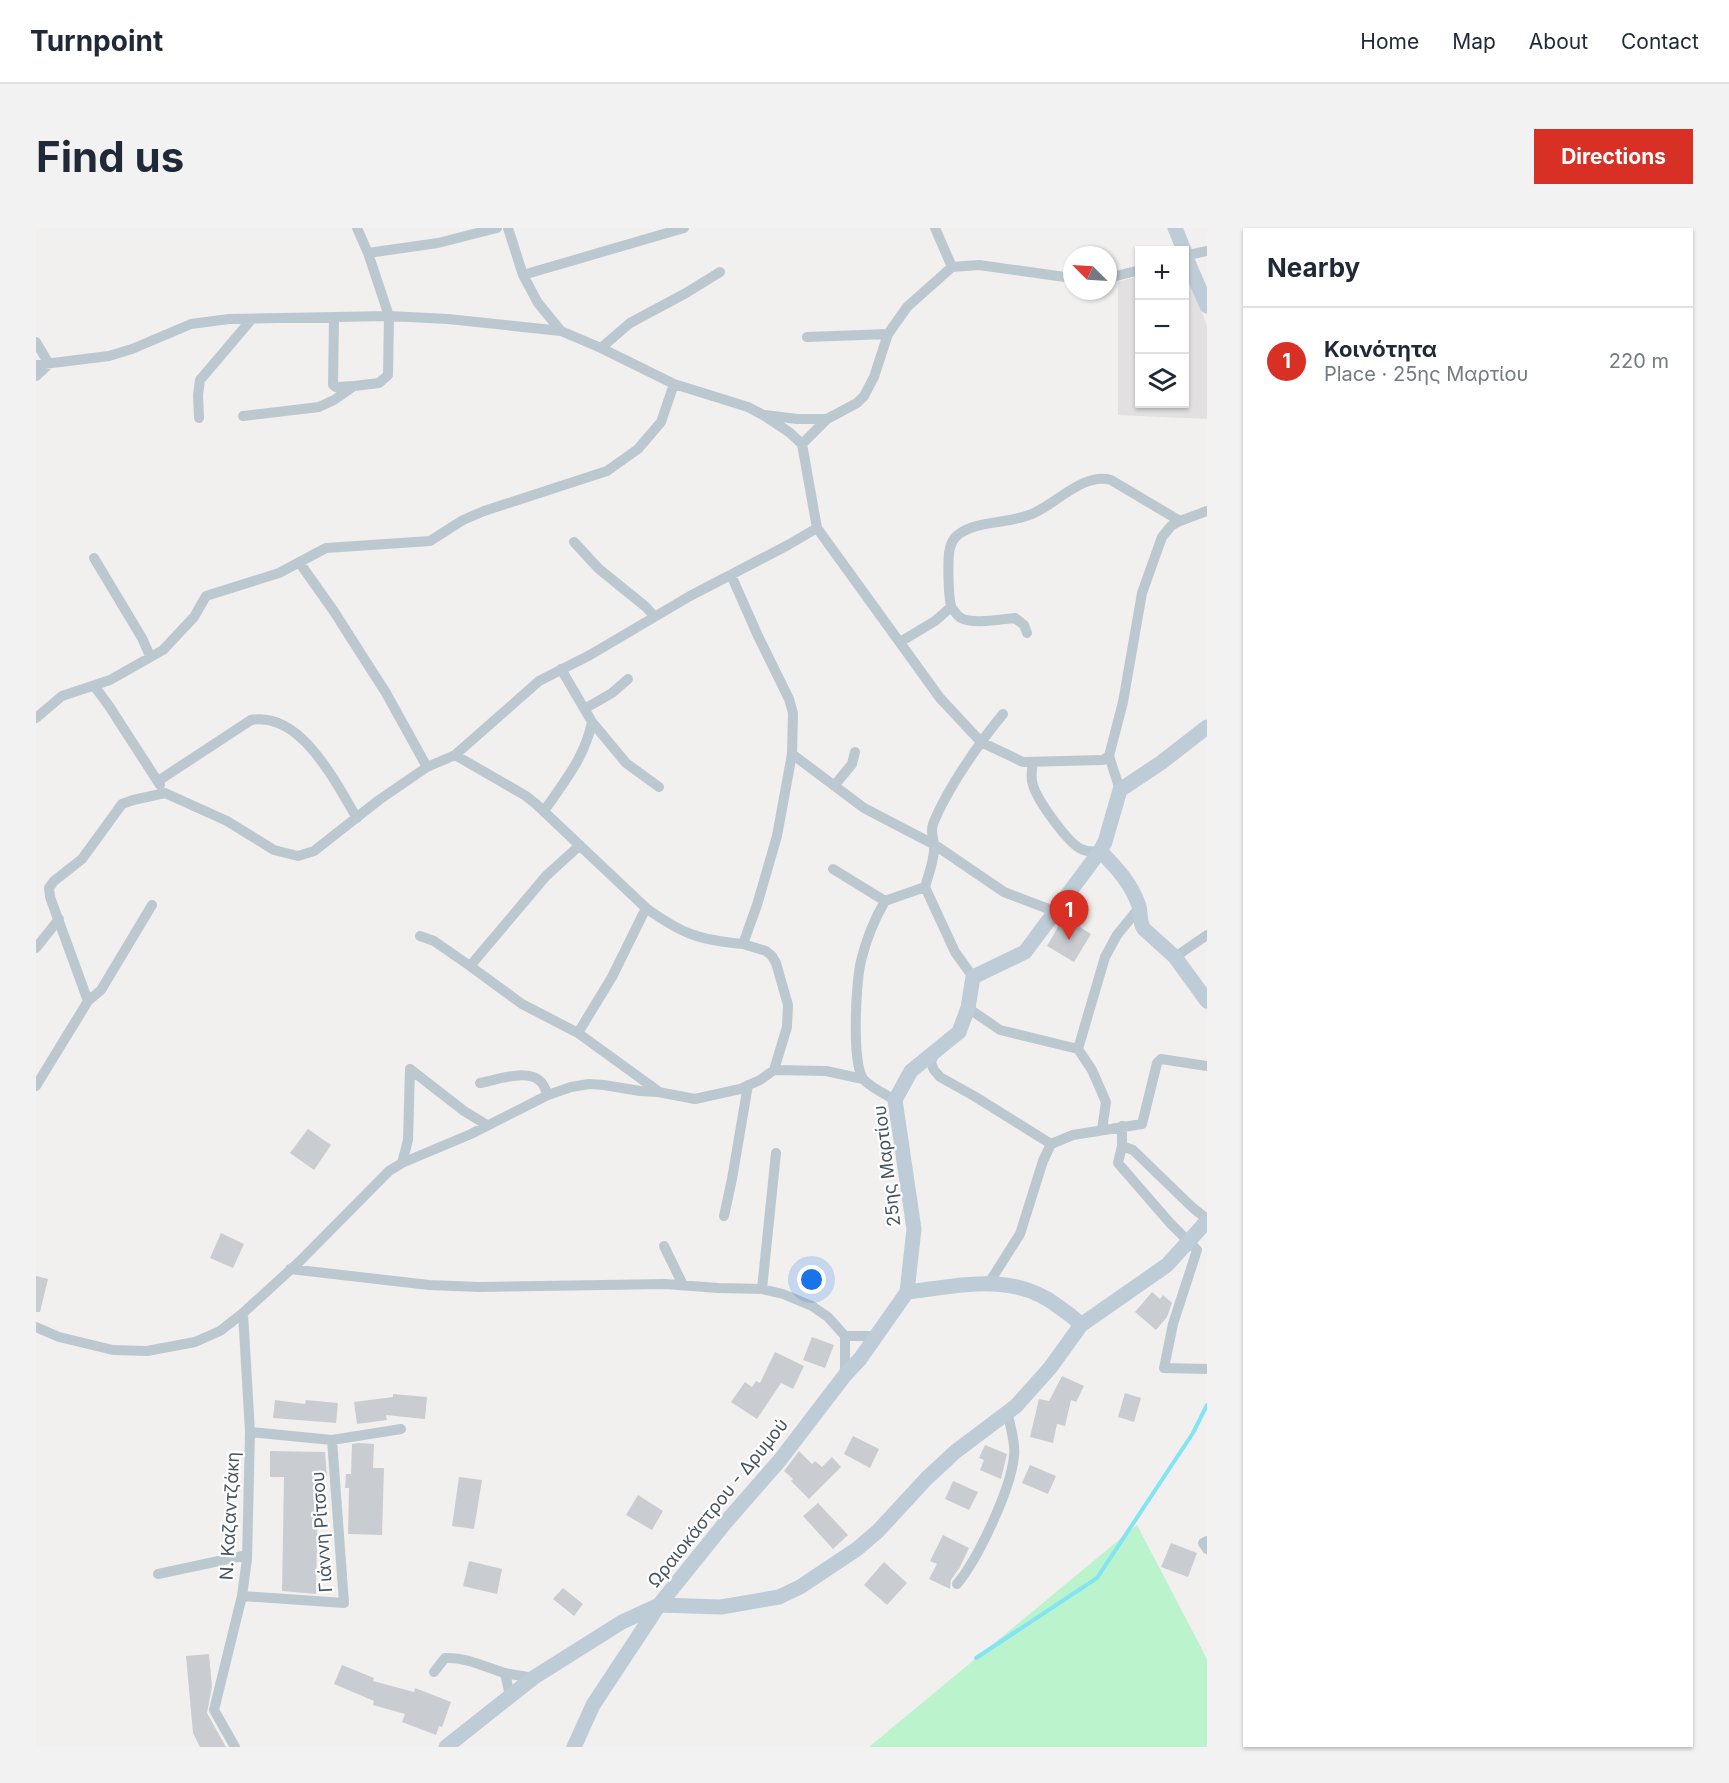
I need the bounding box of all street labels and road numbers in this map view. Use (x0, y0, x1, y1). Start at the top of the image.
street label: 25ης Μαρτίου (869, 1104, 904, 1228)
street label: Ωραιοκάστρου - Δρυμού (643, 1414, 792, 1591)
street label: Ν. Καζαντζάκη (216, 1451, 243, 1581)
street label: Γιάννη Ρίτσου (307, 1471, 336, 1593)

